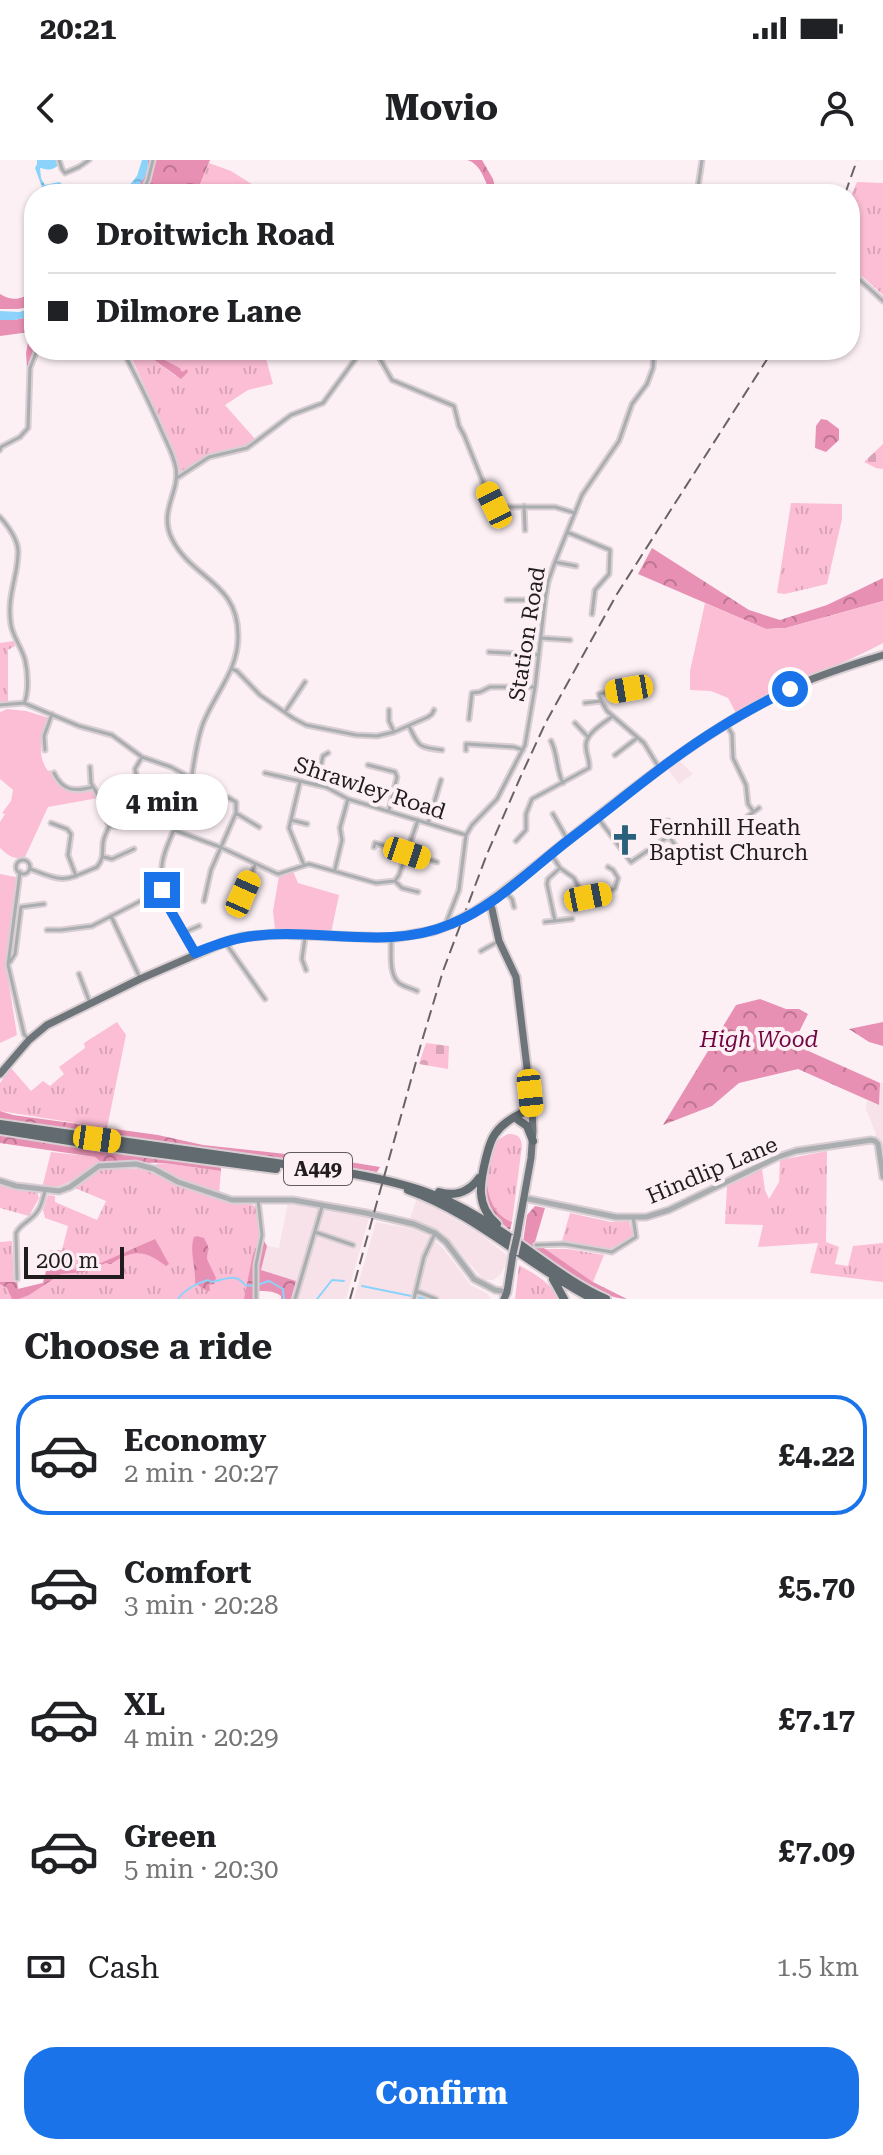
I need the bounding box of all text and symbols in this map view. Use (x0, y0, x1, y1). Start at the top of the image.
text: 20:21 (40, 11, 117, 46)
icon: back (24, 86, 68, 130)
icon: person (815, 86, 859, 130)
text: Movio (385, 87, 498, 129)
text: Droitwich Road (96, 217, 335, 252)
text: Dilmore Lane (96, 294, 302, 329)
car (473, 478, 515, 532)
street label: Station Road (504, 565, 550, 703)
route start (772, 671, 808, 707)
car (603, 673, 655, 705)
street label: Shrawley Road (291, 752, 449, 824)
callout: 4 min (96, 774, 228, 830)
text: 4 min (126, 787, 198, 817)
place label: Fernhill Heath Baptist Church (649, 815, 808, 865)
church icon: Fernhill Heath Baptist Church (608, 823, 642, 857)
car (380, 834, 434, 872)
car (222, 867, 264, 921)
route end (144, 872, 180, 908)
car (562, 881, 614, 913)
park label: High Wood (699, 1027, 818, 1052)
car (516, 1068, 544, 1118)
car (72, 1124, 122, 1154)
street label: Hindlip Lane (643, 1131, 781, 1209)
road number: A449 (284, 1153, 352, 1185)
scale bar (24, 1243, 124, 1279)
text: 200 m (36, 1248, 99, 1273)
text: Choose a ride (24, 1326, 272, 1368)
icon: car (28, 1419, 100, 1491)
text: Economy (124, 1423, 266, 1458)
text: £4.22 (778, 1438, 855, 1473)
text: 2 min · 20:27 (124, 1458, 279, 1488)
icon: car (28, 1551, 100, 1623)
text: Comfort (124, 1555, 251, 1590)
text: £5.70 (778, 1570, 855, 1605)
text: 3 min · 20:28 (124, 1590, 279, 1620)
icon: car (28, 1683, 100, 1755)
text: XL (124, 1687, 165, 1722)
text: £7.17 (778, 1702, 855, 1737)
text: 4 min · 20:29 (124, 1722, 279, 1752)
icon: car (28, 1815, 100, 1887)
text: Green (124, 1819, 216, 1854)
text: £7.09 (778, 1834, 855, 1869)
text: 5 min · 20:30 (124, 1854, 279, 1884)
icon: cash (24, 1945, 68, 1989)
text: Cash (88, 1950, 159, 1985)
text: 1.5 km (776, 1952, 859, 1982)
button: Confirm (24, 2047, 859, 2139)

